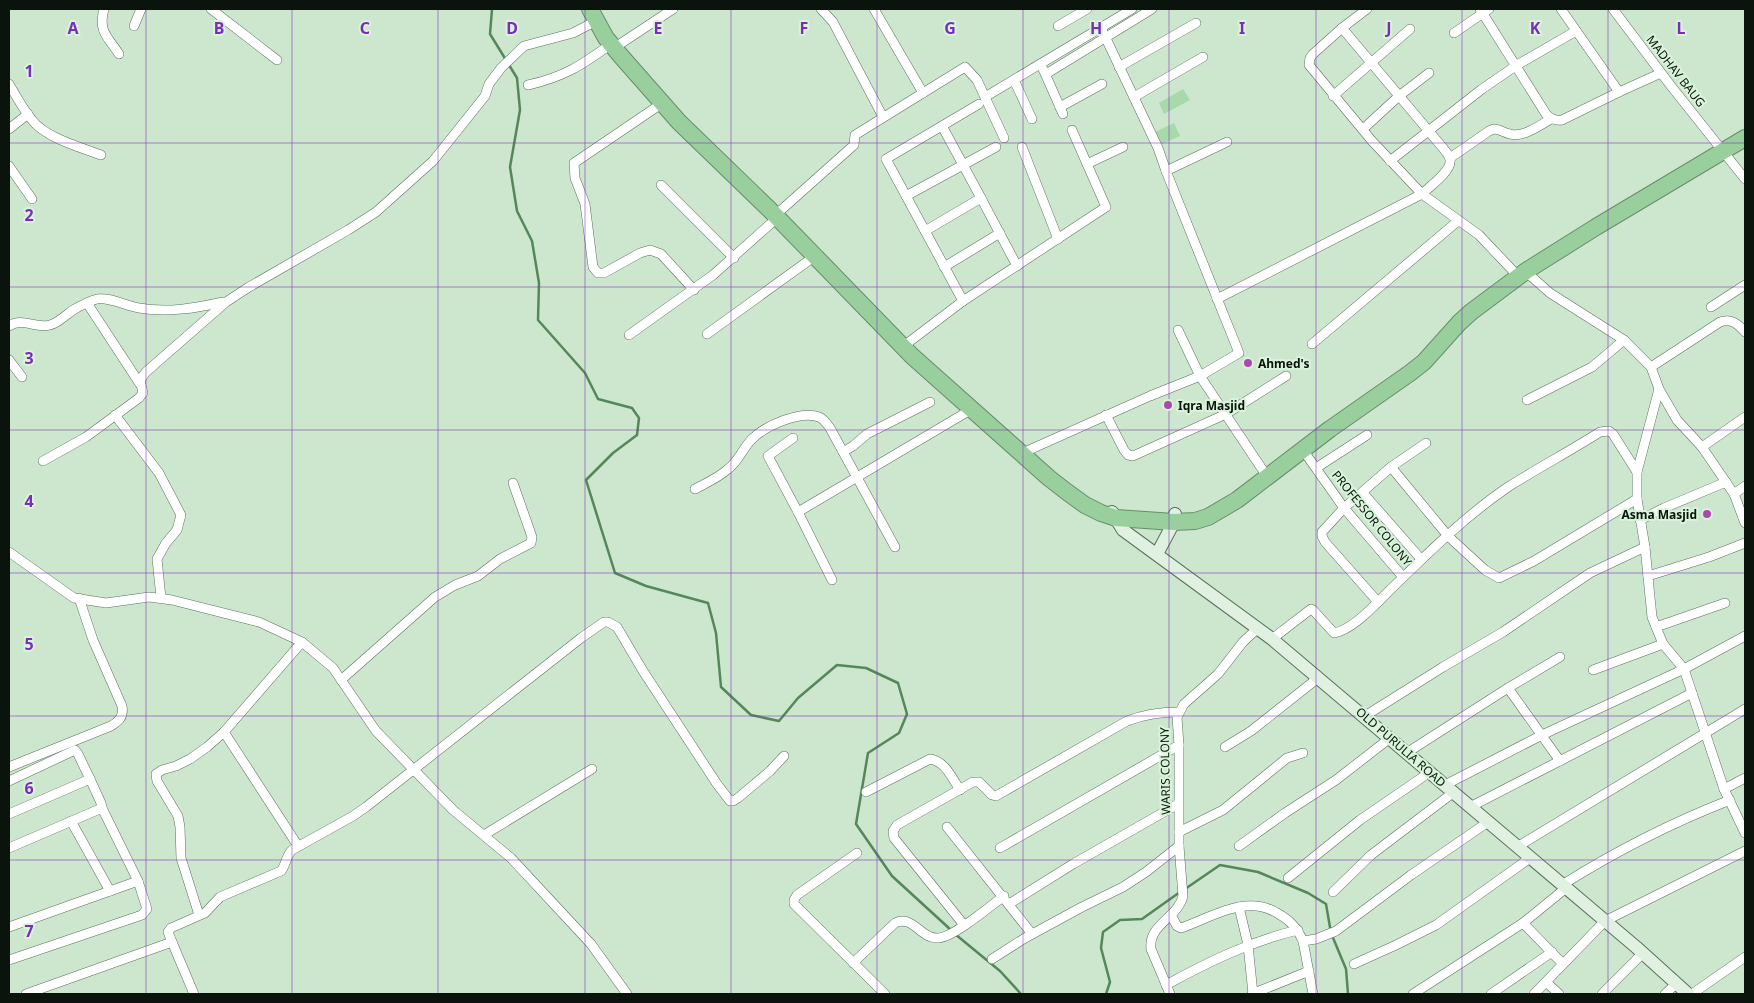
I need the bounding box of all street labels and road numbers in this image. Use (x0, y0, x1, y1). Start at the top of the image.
street label: MADHAV BAUG (1643, 32, 1709, 110)
street label: PROFESSOR COLONY (1328, 467, 1416, 569)
street label: OLD PURULIA ROAD (1352, 703, 1450, 791)
street label: WARIS COLONY (1156, 727, 1174, 815)

